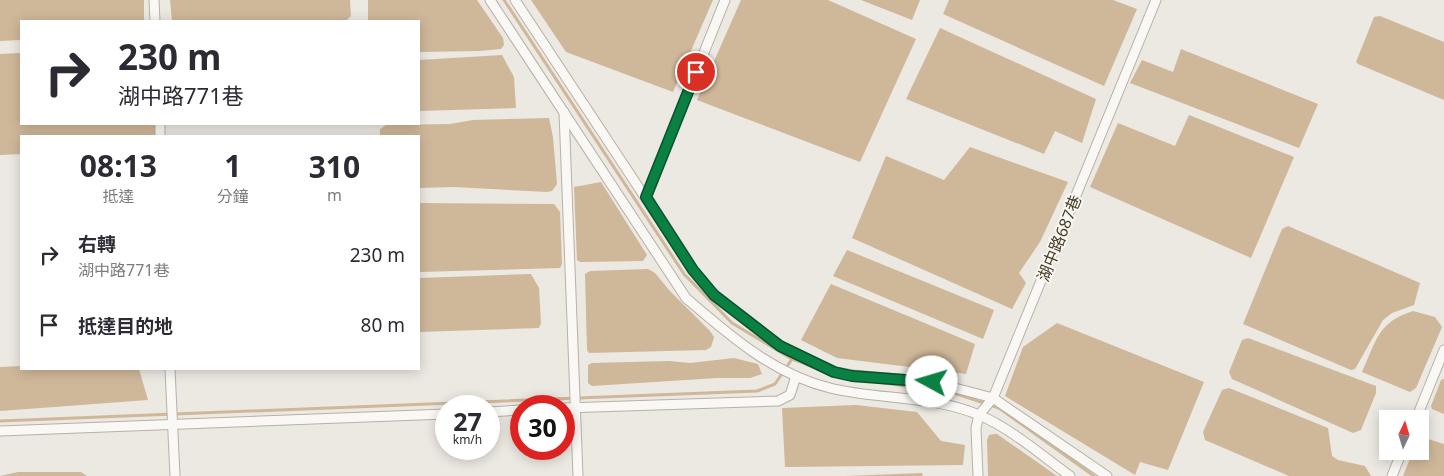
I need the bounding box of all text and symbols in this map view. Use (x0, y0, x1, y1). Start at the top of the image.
text: 230 m (118, 33, 221, 80)
icon: right (35, 40, 100, 105)
pin (675, 51, 717, 93)
icon: arrive (682, 58, 710, 86)
text: 湖中路771巷 (118, 80, 244, 110)
text: 08:13 (80, 145, 157, 186)
text: 1 (224, 145, 241, 186)
text: 310 (309, 146, 360, 187)
text: m (327, 184, 342, 206)
text: 抵達 (102, 185, 134, 207)
text: 分鐘 (217, 185, 249, 207)
street label: 湖中路687巷 (1032, 191, 1086, 285)
text: 右轉 (78, 231, 116, 257)
icon: right (35, 241, 63, 269)
text: 230 m (350, 242, 405, 268)
text: 湖中路771巷 (78, 259, 169, 281)
icon: arrive (35, 311, 63, 339)
text: 80 m (361, 312, 405, 338)
text: 抵達目的地 (78, 313, 173, 339)
position arrow (905, 355, 957, 407)
speed limit sign: 30 (510, 395, 575, 460)
text: 27 (453, 404, 482, 438)
north arrow (1379, 410, 1429, 460)
map controls (1379, 410, 1429, 460)
text: km/h (453, 431, 482, 448)

